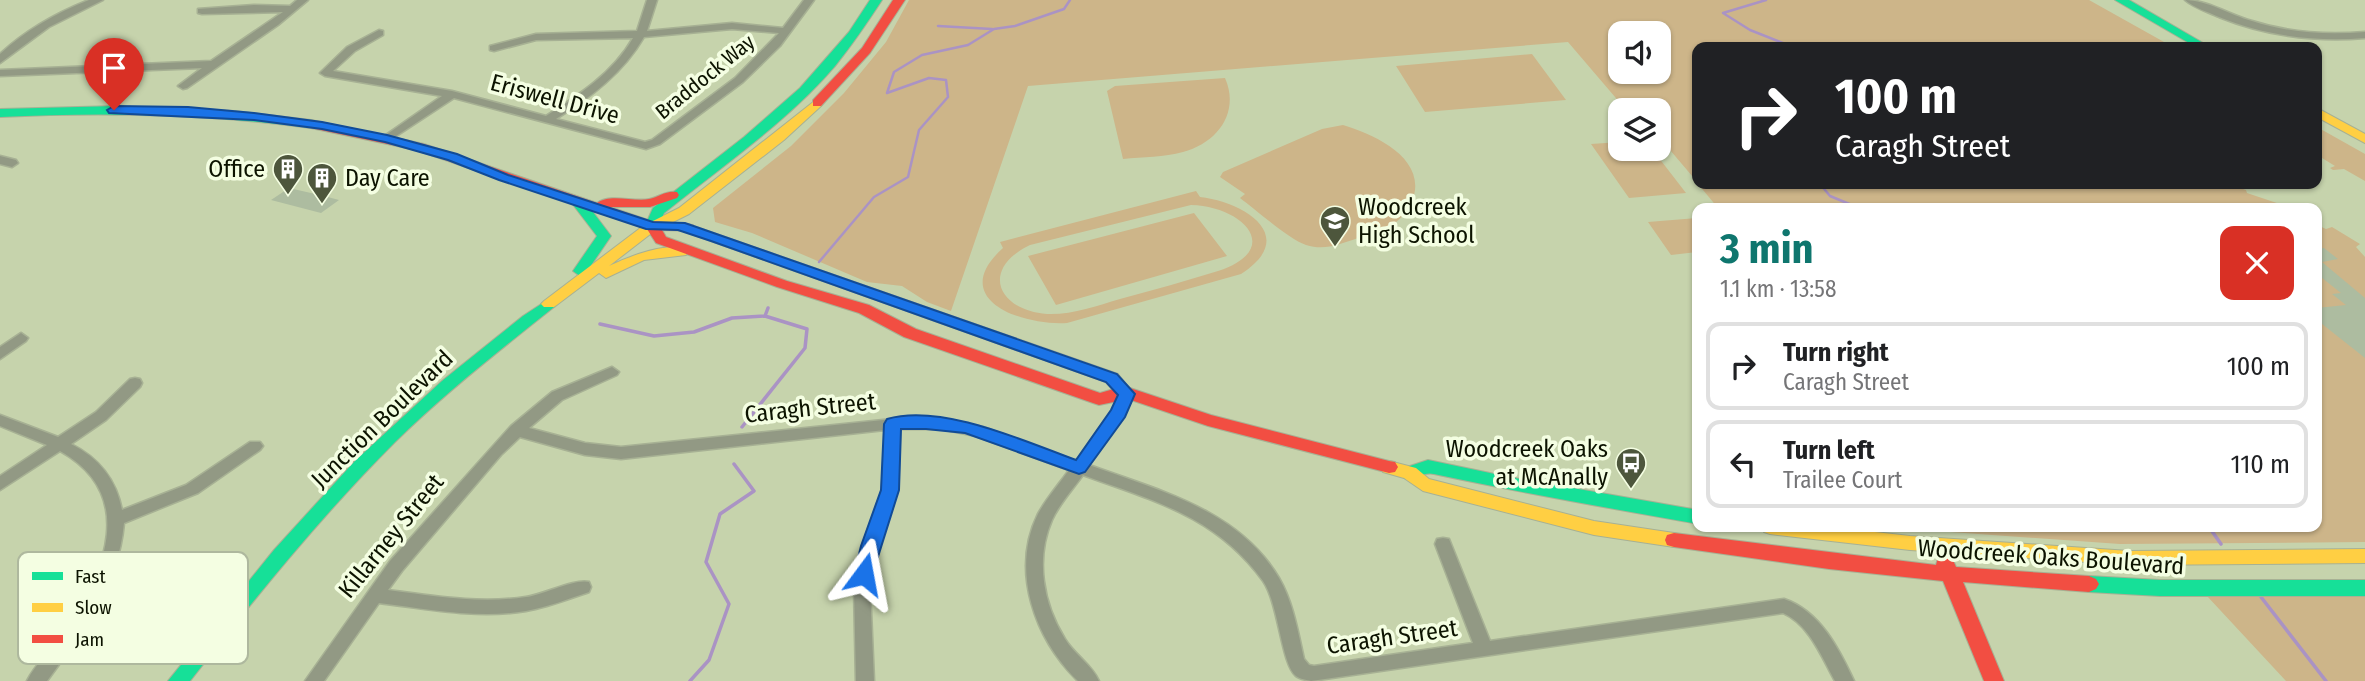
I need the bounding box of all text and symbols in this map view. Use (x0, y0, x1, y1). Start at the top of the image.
map controls (1608, 21, 1671, 161)
button: sound (1608, 21, 1671, 84)
street label: Braddock Way (650, 29, 760, 125)
pin (84, 38, 144, 110)
icon: arrive (95, 49, 133, 87)
text: 100 m (1835, 67, 1957, 126)
street label: Eriswell Drive (488, 68, 622, 130)
icon: right (1720, 70, 1811, 161)
button: layers (1608, 98, 1671, 161)
text: Caragh Street (1835, 127, 2010, 165)
building icon: Office (271, 152, 305, 196)
place label: Office (208, 155, 265, 183)
building icon: Day Care (305, 161, 339, 205)
place label: Day Care (345, 164, 430, 192)
place label: Woodcreek High School (1358, 193, 1475, 249)
school or university icon: Woodcreek High School (1318, 204, 1352, 248)
text: 3 min (1720, 224, 1814, 274)
button: close (2220, 226, 2294, 300)
text: 1.1 km · 13:58 (1720, 275, 1836, 303)
text: Turn right (1783, 337, 1889, 368)
street label: Junction Boulevard (305, 344, 459, 494)
icon: right (1724, 347, 1762, 385)
text: 100 m (2227, 351, 2290, 382)
text: Caragh Street (1783, 368, 1909, 396)
street label: Caragh Street (743, 387, 877, 429)
place label: Woodcreek Oaks at McAnally (1446, 435, 1608, 491)
text: Turn left (1783, 435, 1875, 466)
icon: left (1724, 445, 1762, 483)
bus stop icon: Woodcreek Oaks at McAnally (1614, 446, 1648, 490)
text: 110 m (2230, 449, 2290, 480)
text: Trailee Court (1783, 466, 1902, 494)
street label: Killarney Street (333, 468, 450, 604)
street label: Woodcreek Oaks Boulevard (1917, 534, 2185, 580)
position arrow (827, 537, 901, 611)
legend (18, 552, 248, 664)
text: Fast (75, 565, 106, 588)
text: Slow (75, 596, 112, 619)
street label: Caragh Street (1325, 614, 1459, 660)
text: Jam (75, 628, 104, 651)

